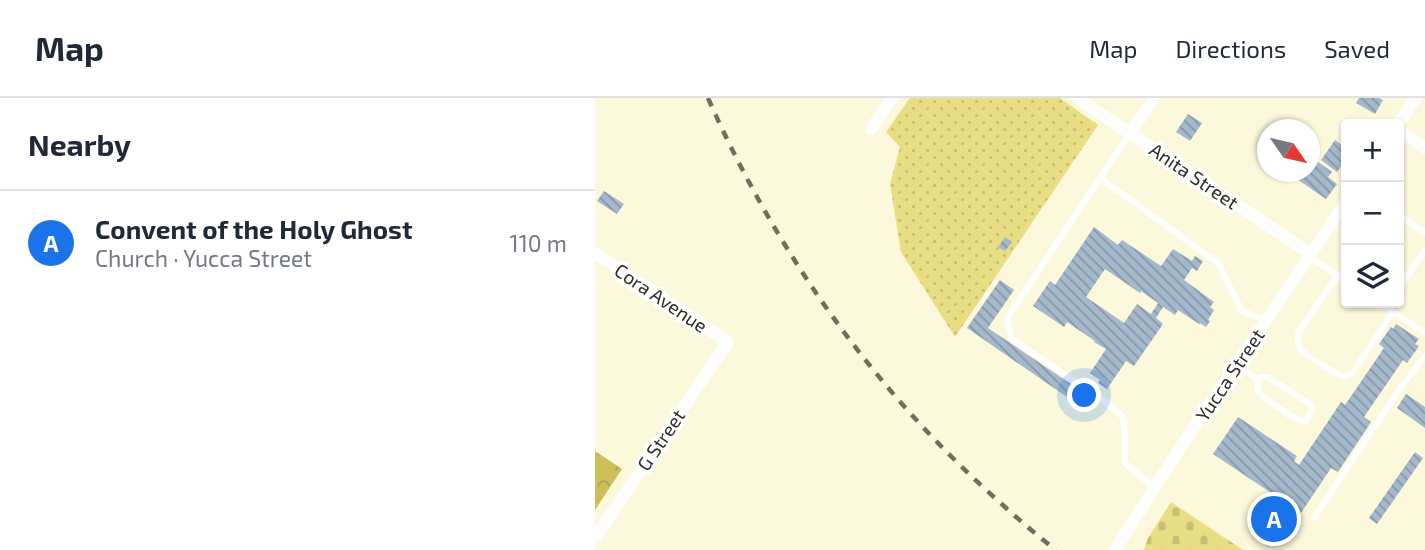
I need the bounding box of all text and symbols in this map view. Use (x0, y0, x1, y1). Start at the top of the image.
text: Map (35, 28, 104, 68)
text: Map (1089, 34, 1137, 63)
text: Directions (1175, 34, 1286, 63)
text: Saved (1324, 34, 1390, 63)
north arrow (1257, 119, 1320, 182)
map controls (1341, 119, 1404, 308)
button: + (1341, 119, 1404, 182)
text: Nearby (28, 126, 131, 162)
street label: Anita Street (1145, 137, 1243, 214)
button: − (1341, 182, 1404, 245)
text: Convent of the Holy Ghost (95, 213, 413, 244)
text: A (43, 229, 59, 257)
text: 110 m (510, 229, 567, 257)
text: Church · Yucca Street (95, 244, 312, 272)
button: layers (1341, 245, 1404, 308)
street label: Cora Avenue (610, 258, 712, 337)
street label: Yucca Street (1190, 324, 1269, 425)
your location (1067, 378, 1101, 412)
street label: G Street (632, 405, 689, 475)
pin: A (1251, 493, 1297, 545)

